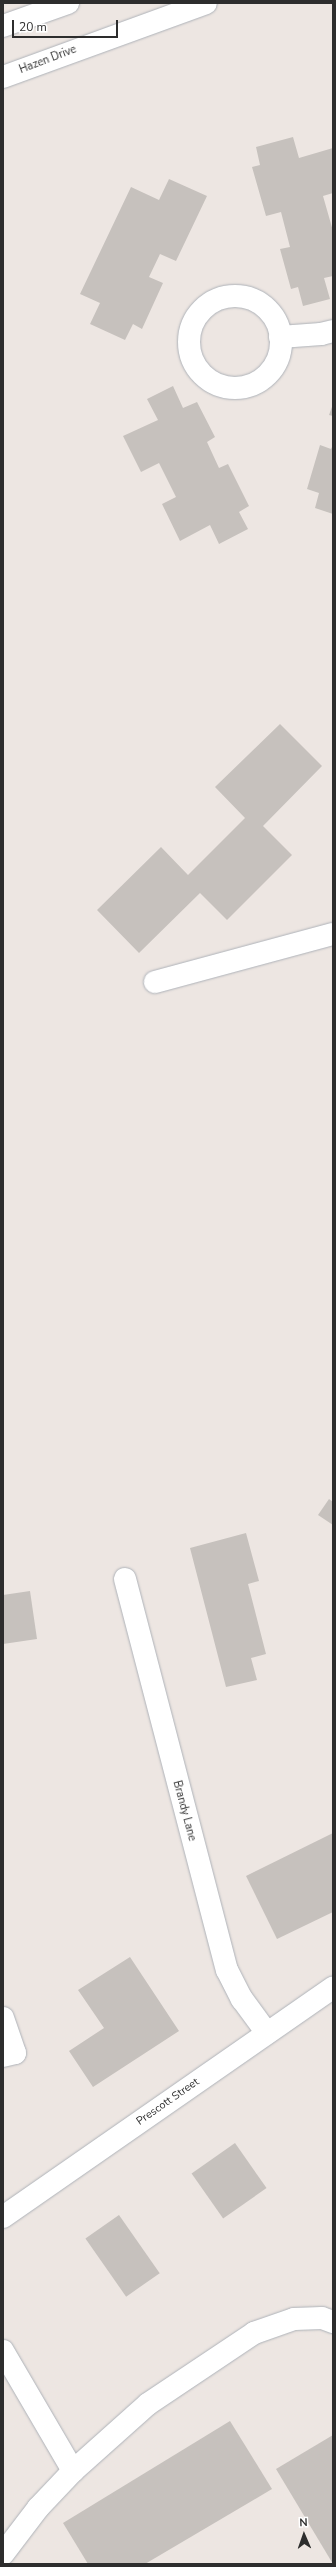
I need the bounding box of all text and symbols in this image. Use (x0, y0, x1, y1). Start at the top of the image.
scale bar (14, 12, 120, 38)
text: 20 m (19, 19, 47, 35)
street label: Hazen Drive (18, 43, 78, 77)
street label: Brandy Lane (170, 1779, 198, 1843)
street label: Prescott Street (134, 2076, 202, 2128)
north arrow (284, 2515, 324, 2555)
text: N (299, 2515, 308, 2530)

